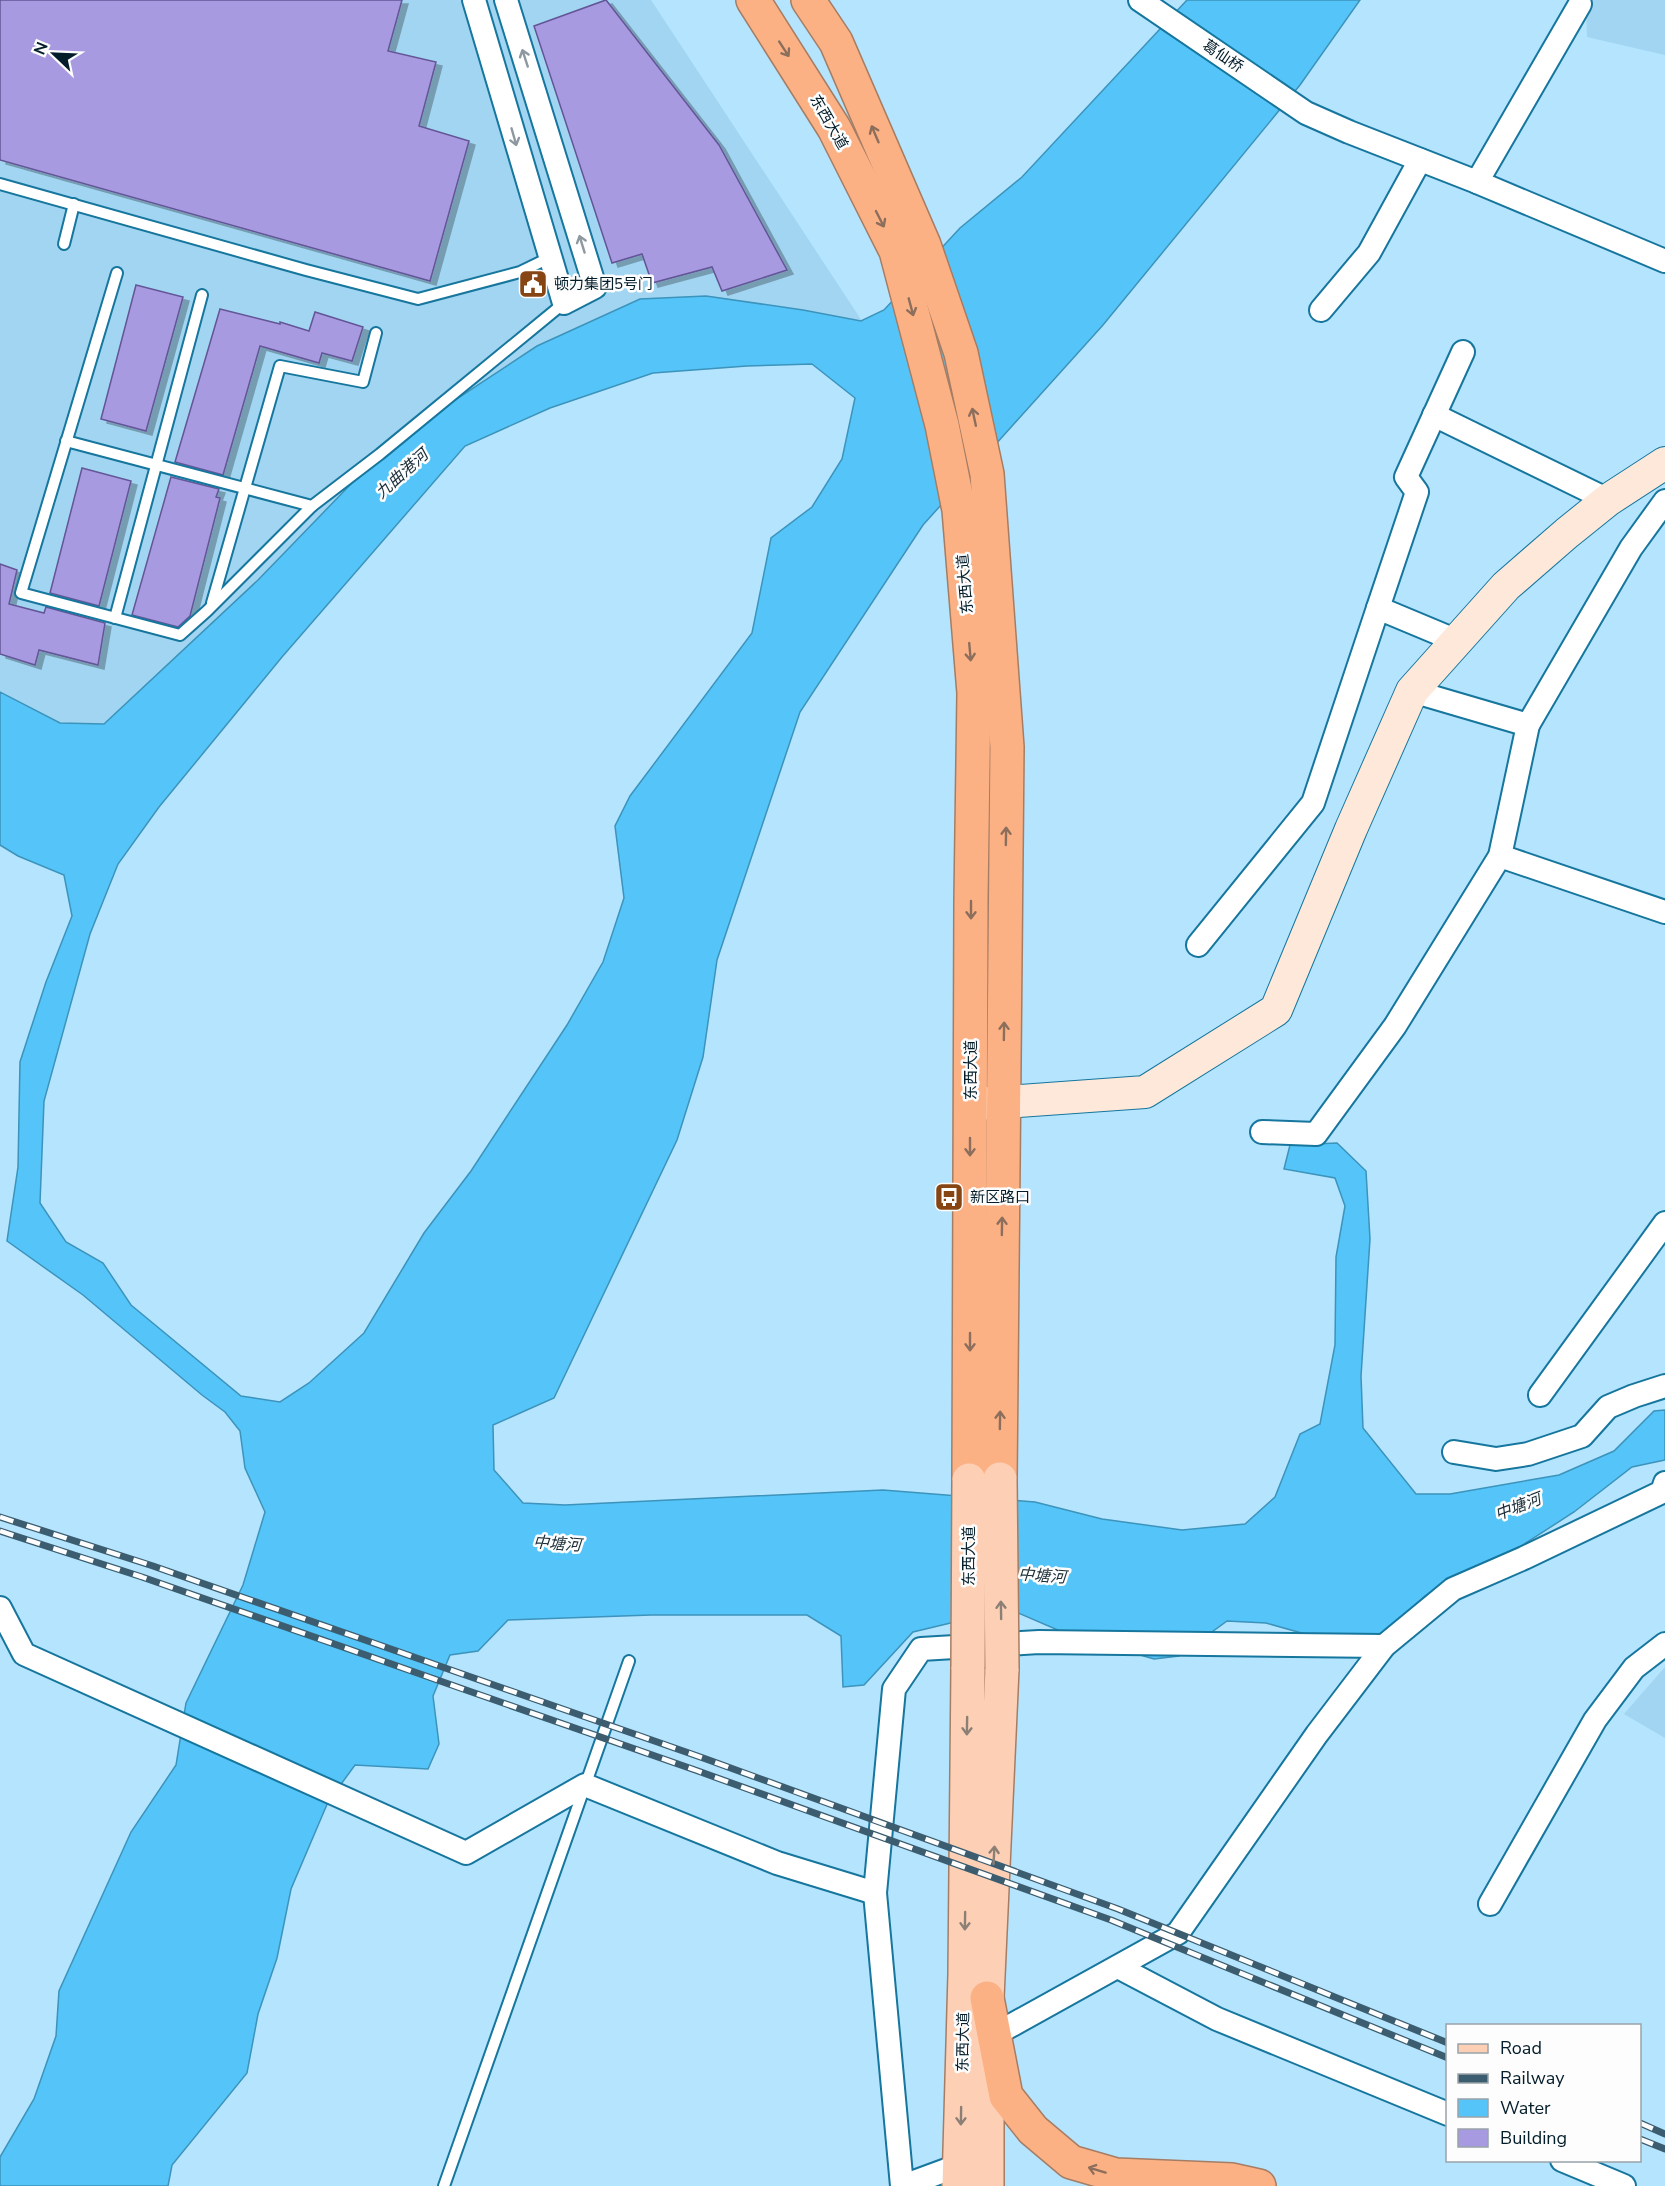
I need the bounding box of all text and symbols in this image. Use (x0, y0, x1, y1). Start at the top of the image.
north arrow (24, 24, 84, 84)
street label: 葛仙桥 (1199, 35, 1247, 77)
text: N (29, 39, 54, 58)
one-way arrow (778, 40, 790, 57)
one-way arrow (519, 49, 530, 68)
street label: 东西大道 (805, 91, 853, 153)
one-way arrow (869, 125, 880, 144)
one-way arrow (509, 127, 520, 146)
one-way arrow (875, 209, 886, 227)
one-way arrow (576, 235, 587, 254)
public building icon: 顿力集团5号门 (517, 268, 549, 300)
place label: 顿力集团5号门 (554, 274, 653, 294)
one-way arrow (906, 297, 917, 316)
one-way arrow (968, 407, 979, 427)
water label: 九曲港河 (371, 442, 435, 504)
street label: 东西大道 (952, 553, 978, 615)
one-way arrow (965, 642, 976, 662)
one-way arrow (1000, 826, 1012, 846)
one-way arrow (965, 900, 977, 920)
one-way arrow (998, 1021, 1010, 1041)
street label: 东西大道 (961, 1040, 981, 1100)
one-way arrow (964, 1137, 976, 1157)
bus stop icon: 新区路口 (933, 1181, 965, 1213)
place label: 新区路口 (970, 1187, 1030, 1207)
one-way arrow (996, 1216, 1008, 1236)
one-way arrow (964, 1332, 976, 1352)
one-way arrow (994, 1411, 1006, 1431)
water label: 中塘河 (1492, 1487, 1547, 1526)
street label: 东西大道 (959, 1526, 979, 1586)
water label: 中塘河 (532, 1531, 585, 1557)
water label: 中塘河 (1017, 1563, 1070, 1589)
one-way arrow (995, 1601, 1007, 1621)
one-way arrow (962, 1715, 973, 1735)
one-way arrow (988, 1845, 999, 1865)
one-way arrow (959, 1910, 971, 1930)
street label: 东西大道 (952, 2012, 974, 2072)
legend (1446, 2024, 1641, 2162)
text: Road (1500, 2036, 1542, 2060)
text: Railway (1500, 2066, 1565, 2090)
text: Water (1500, 2096, 1551, 2120)
one-way arrow (955, 2105, 967, 2125)
text: Building (1500, 2126, 1567, 2150)
one-way arrow (1088, 2163, 1107, 2174)

